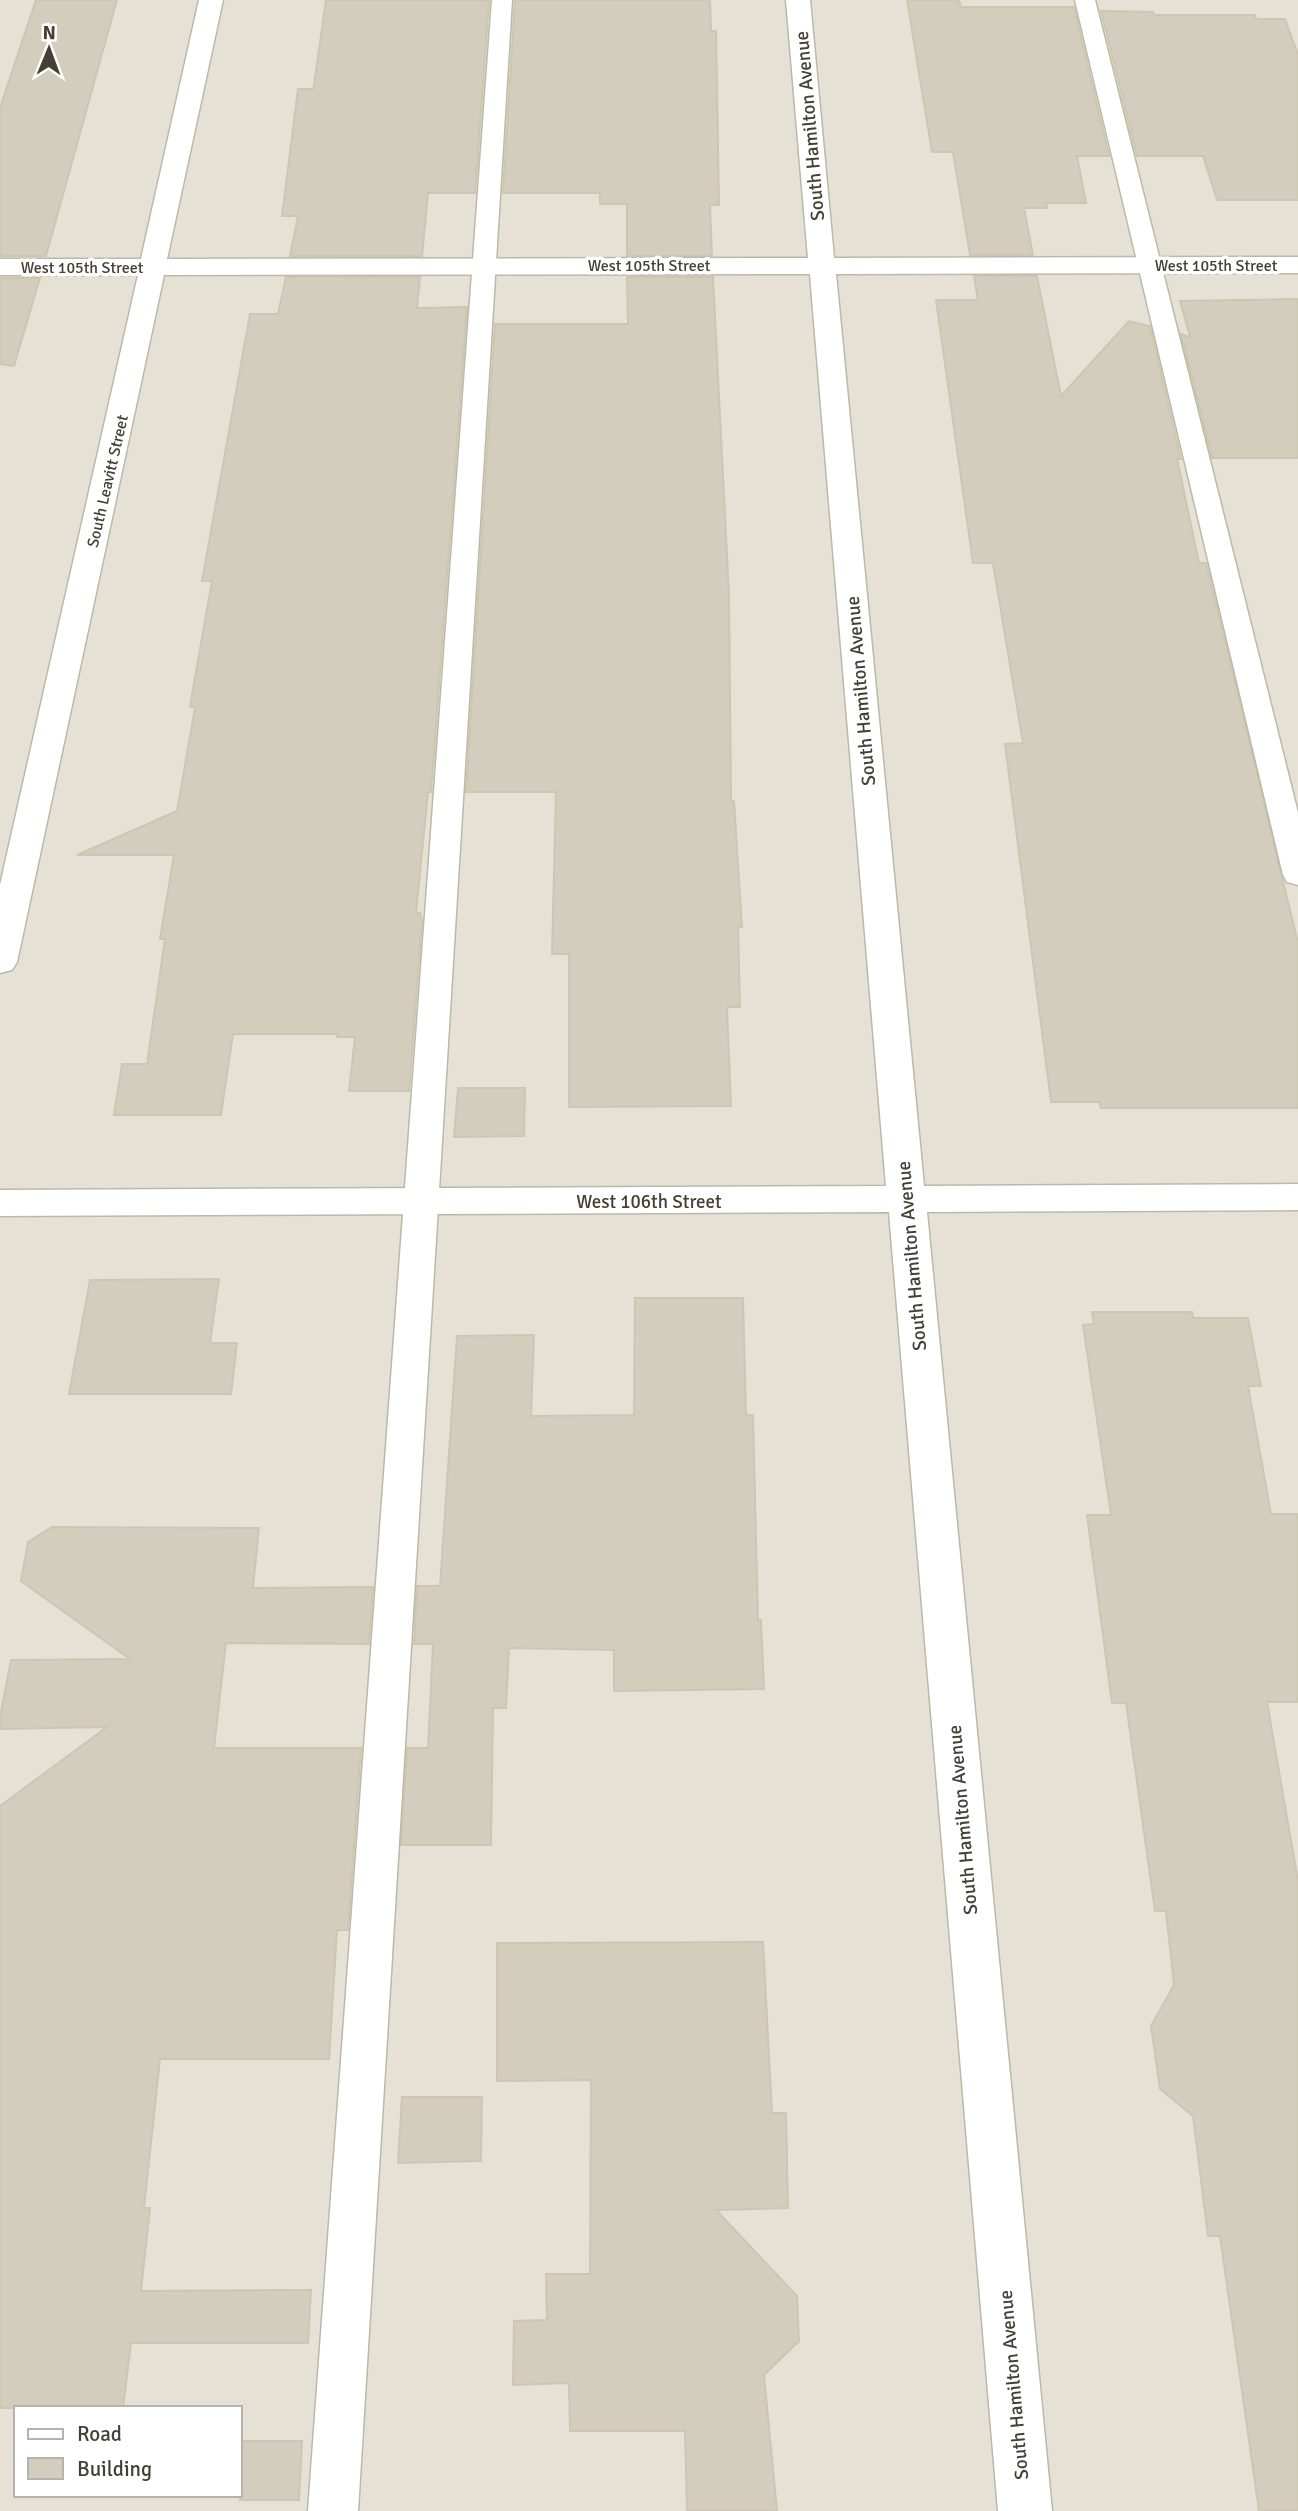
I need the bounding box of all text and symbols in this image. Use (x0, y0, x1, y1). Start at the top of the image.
north arrow (14, 14, 84, 84)
text: N (42, 21, 56, 45)
street label: South Hamilton Avenue (790, 30, 830, 222)
street label: West 105th Street (588, 256, 711, 276)
street label: West 105th Street (1155, 256, 1278, 276)
street label: West 105th Street (21, 258, 144, 278)
street label: South Leavitt Street (83, 413, 133, 549)
street label: South Hamilton Avenue (841, 595, 881, 787)
street label: South Hamilton Avenue (892, 1160, 932, 1352)
street label: West 106th Street (576, 1190, 722, 1214)
street label: South Hamilton Avenue (943, 1724, 983, 1916)
street label: South Hamilton Avenue (994, 2289, 1034, 2481)
legend (14, 2406, 242, 2497)
text: Road (77, 2421, 122, 2447)
text: Building (77, 2456, 152, 2482)

